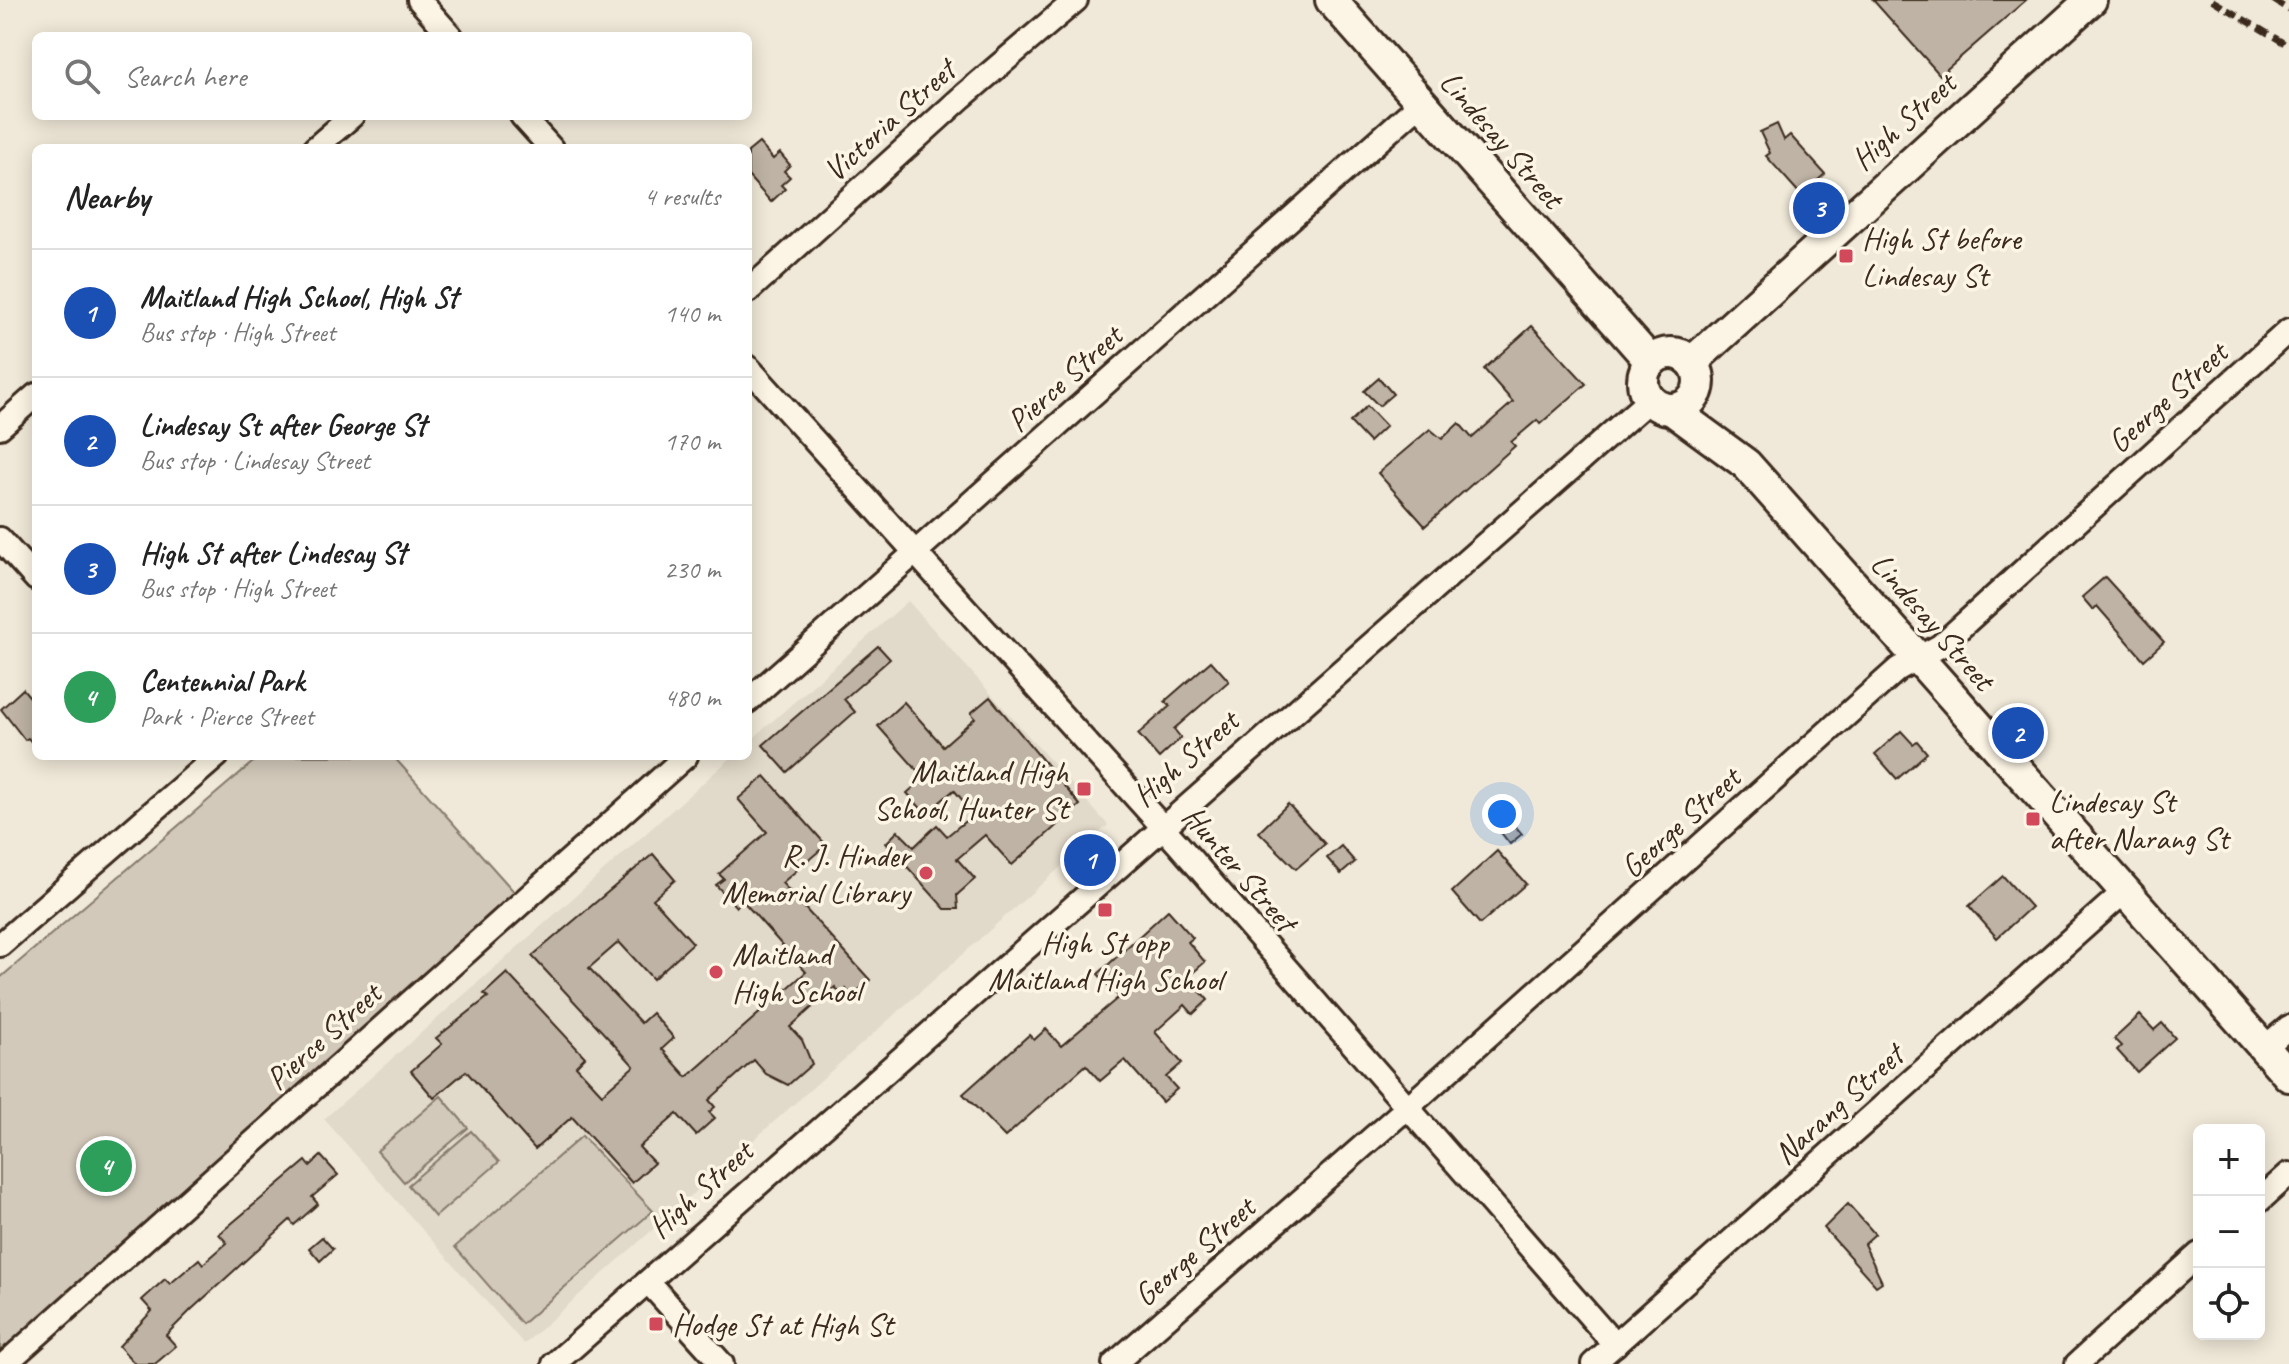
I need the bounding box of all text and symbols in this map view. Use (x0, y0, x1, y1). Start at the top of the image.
search box (32, 32, 752, 120)
street label: Victoria Street (815, 47, 967, 190)
icon: search (60, 54, 104, 98)
text: Search here (124, 57, 246, 95)
street label: High Street (1842, 61, 1967, 179)
street label: Lindesay Street (1431, 62, 1575, 219)
text: Nearby (64, 175, 150, 218)
pin: 3 (1793, 178, 1845, 238)
text: 4 results (644, 180, 720, 213)
place label: High St before Lindesay St (1862, 218, 2023, 296)
marker: High St before Lindesay St (1837, 247, 1855, 265)
text: Maitland High School, High St (140, 278, 458, 316)
text: 1 (84, 297, 96, 330)
text: 140 m (664, 297, 720, 330)
street label: Pierce Street (998, 314, 1133, 441)
text: Bus stop · High Street (140, 316, 335, 349)
street label: George Street (2099, 331, 2238, 462)
text: Lindesay St after George St (140, 406, 426, 444)
text: 2 (84, 425, 96, 458)
text: 170 m (664, 425, 720, 458)
text: Bus stop · Lindesay Street (140, 444, 370, 477)
text: High St after Lindesay St (140, 534, 406, 572)
street label: Lindesay Street (1862, 544, 2006, 701)
text: 3 (84, 553, 96, 586)
text: 230 m (664, 553, 720, 586)
text: Bus stop · High Street (140, 572, 335, 605)
text: Centennial Park (140, 662, 304, 700)
text: 4 (84, 681, 96, 714)
text: 480 m (664, 681, 720, 714)
street label: High Street (1124, 699, 1249, 816)
text: Park · Pierce Street (140, 700, 314, 733)
pin: 2 (1992, 703, 2044, 763)
place label: Maitland High School, Hunter St (874, 751, 1071, 829)
street label: George Street (1612, 756, 1751, 887)
marker: Maitland High School, Hunter St (1075, 780, 1093, 798)
place label: Lindesay St after Narang St (2049, 781, 2232, 859)
your location (1482, 794, 1522, 834)
street label: Hunter Street (1174, 797, 1309, 943)
marker: Lindesay St after Narang St (2024, 810, 2042, 828)
pin: 1 (1064, 830, 1116, 890)
place label: R. J. Hinder Memorial Library (722, 835, 913, 913)
marker: R. J. Hinder Memorial Library (917, 864, 935, 882)
marker: High St opp Maitland High School (1096, 901, 1114, 919)
place label: High St opp Maitland High School (988, 922, 1228, 1000)
place label: Maitland High School (732, 934, 866, 1012)
marker: Maitland High School (707, 963, 725, 981)
street label: Pierce Street (257, 972, 392, 1099)
street label: Narang Street (1765, 1032, 1915, 1173)
map controls (2193, 1124, 2265, 1340)
button: + (2193, 1124, 2265, 1196)
street label: High Street (639, 1129, 764, 1247)
pin: 4 (80, 1136, 132, 1196)
street label: George Street (1125, 1185, 1266, 1315)
button: − (2193, 1196, 2265, 1268)
button: locate (2193, 1268, 2265, 1340)
place label: Hodge St at High St (672, 1304, 897, 1345)
marker: Hodge St at High St (647, 1315, 665, 1333)

